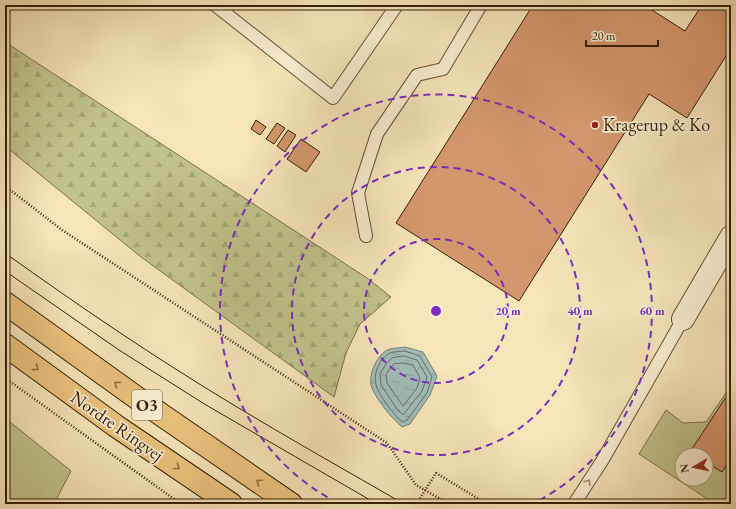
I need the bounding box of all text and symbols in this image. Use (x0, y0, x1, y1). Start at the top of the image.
scale bar (586, 22, 658, 48)
text: 20 m (592, 28, 616, 44)
place label: Kragerup & Ko (603, 113, 710, 136)
marker: Kragerup & Ko (590, 120, 600, 130)
text: 20 m (495, 303, 521, 319)
text: 40 m (567, 303, 593, 319)
text: 60 m (639, 303, 665, 319)
centre of rings (429, 304, 443, 318)
one-way arrow (32, 363, 39, 370)
one-way arrow (115, 382, 122, 389)
street label: Nordre Ringvej (66, 385, 168, 466)
road number: O3 (132, 390, 162, 420)
north arrow (674, 447, 714, 487)
one-way arrow (173, 462, 180, 470)
text: N (676, 463, 692, 474)
one-way arrow (256, 479, 263, 487)
one-way arrow (583, 479, 591, 486)

